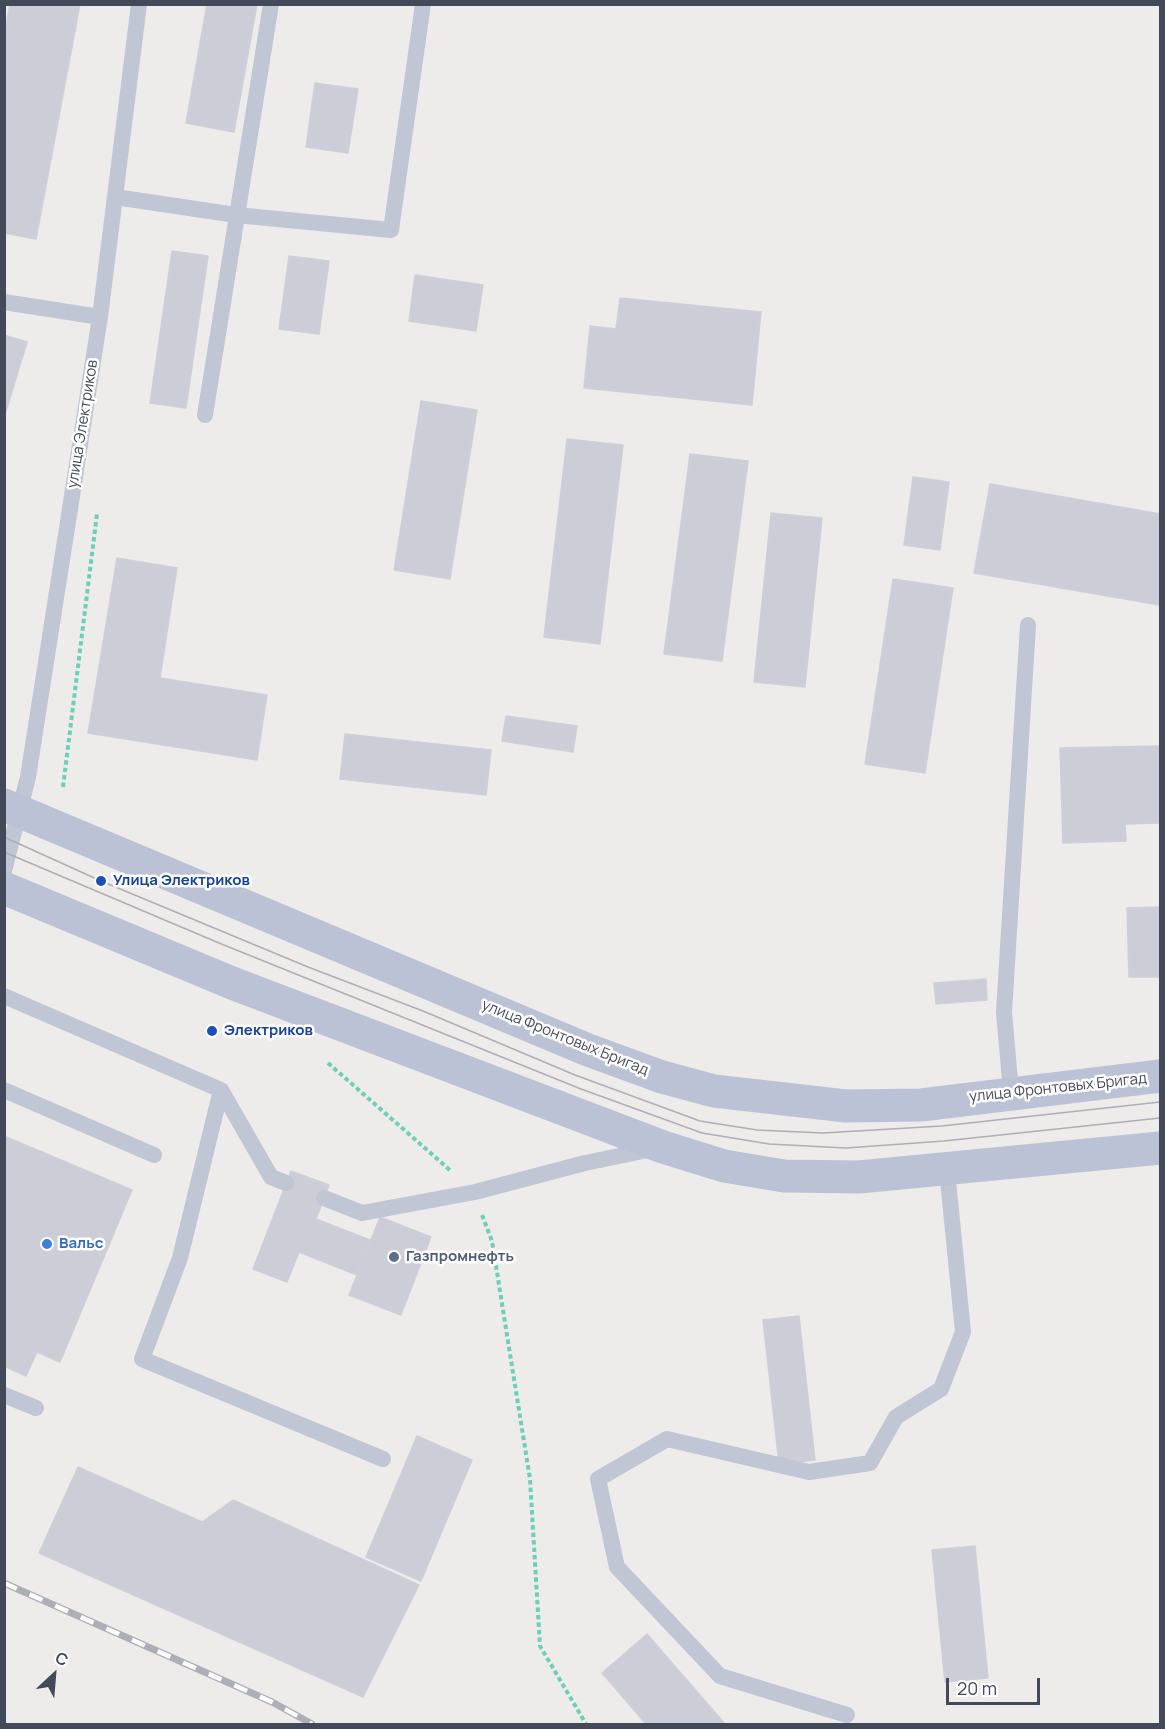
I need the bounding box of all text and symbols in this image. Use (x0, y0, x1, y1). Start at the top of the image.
street label: улица Электриков (64, 358, 102, 490)
place label: Улица Электриков (113, 872, 250, 890)
marker: Улица Электриков (94, 874, 108, 888)
street label: улица Фронтовых Бригад (479, 996, 651, 1080)
place label: Электриков (224, 1022, 313, 1040)
marker: Электриков (205, 1024, 219, 1038)
street label: улица Фронтовых Бригад (968, 1070, 1148, 1106)
place label: Вальс (59, 1235, 103, 1253)
marker: Вальс (40, 1237, 54, 1251)
place label: Газпромнефть (406, 1248, 514, 1266)
marker: Газпромнефть (387, 1250, 401, 1264)
north arrow (24, 1645, 84, 1705)
text: С (52, 1646, 72, 1671)
scale bar (949, 1666, 1044, 1704)
text: 20 m (957, 1676, 997, 1700)

